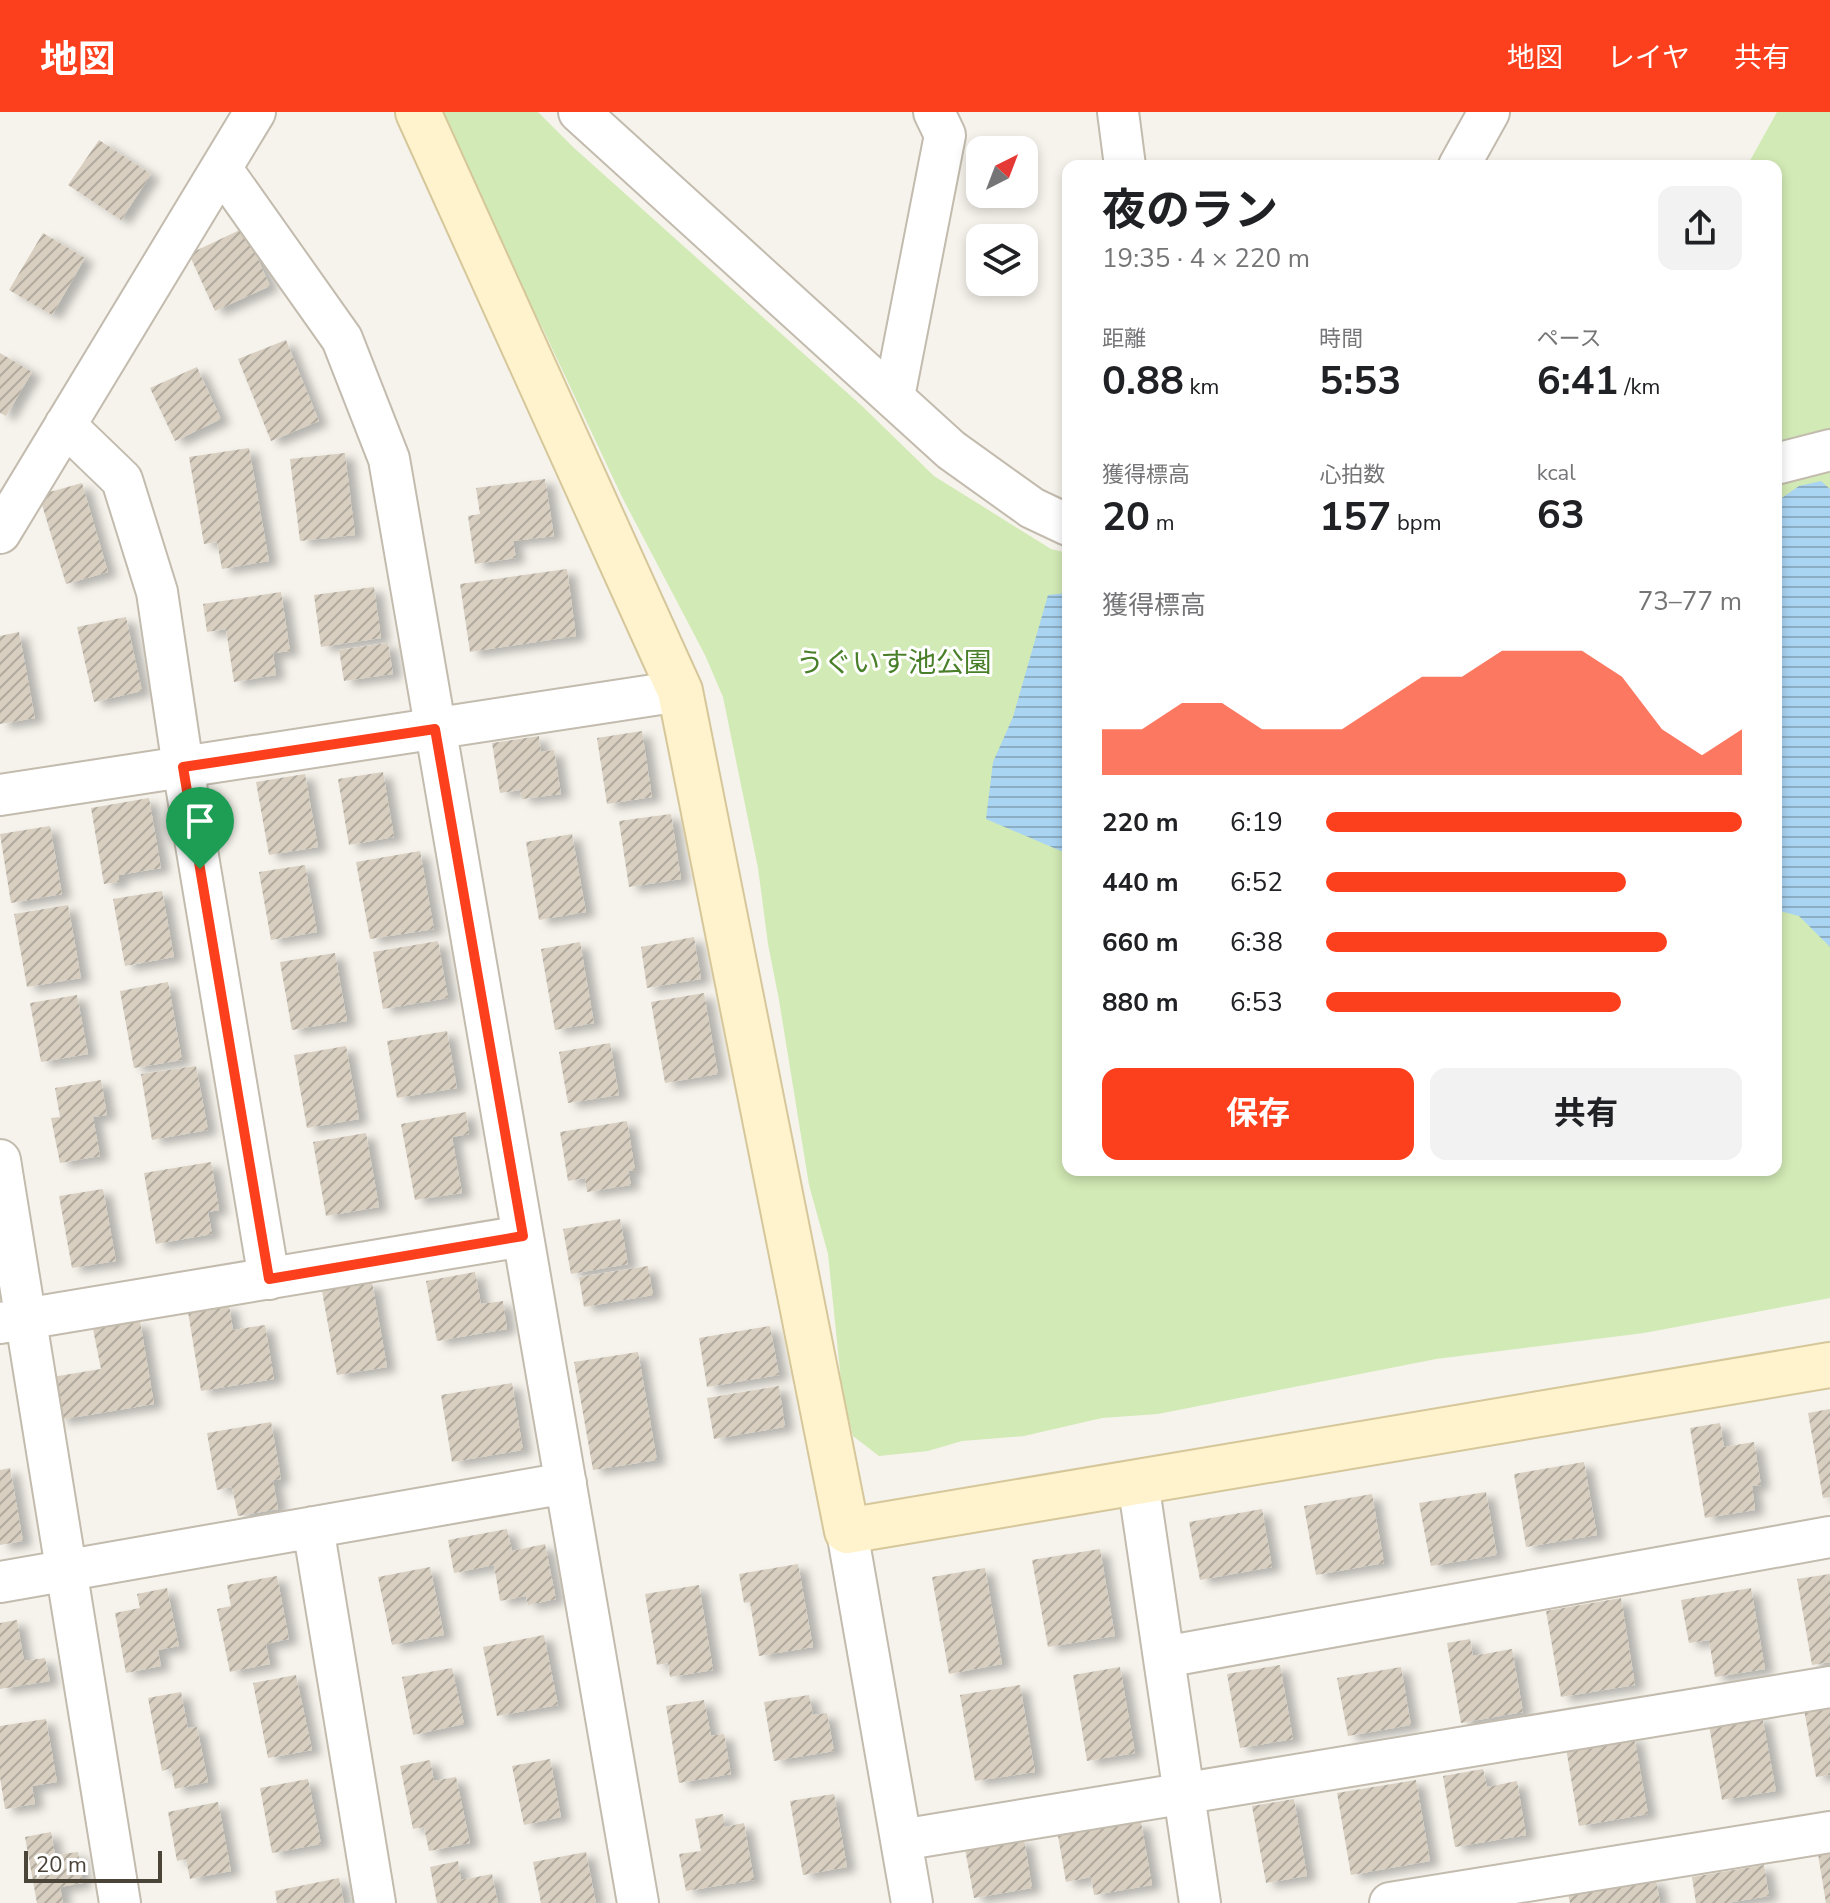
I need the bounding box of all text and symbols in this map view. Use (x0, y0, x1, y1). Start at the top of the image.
text: 地図 (40, 34, 116, 85)
text: 地図 (1507, 39, 1563, 77)
text: レイヤ (1607, 39, 1690, 77)
text: 共有 (1734, 39, 1790, 77)
north arrow (966, 136, 1038, 208)
map controls (966, 136, 1038, 296)
text: 夜のラン (1102, 181, 1278, 241)
button: share (1658, 186, 1742, 270)
button: layers (966, 224, 1038, 296)
text: 19:35 · 4 × 220 m (1102, 241, 1310, 276)
text: 距離 (1102, 324, 1146, 354)
text: 時間 (1319, 324, 1363, 354)
text: ペース (1537, 324, 1602, 354)
text: 0.88 (1102, 354, 1184, 408)
text: 5:53 (1319, 354, 1401, 408)
text: 6:41 (1537, 354, 1619, 408)
text: km (1184, 372, 1219, 402)
text: /km (1619, 372, 1660, 402)
text: kcal (1537, 458, 1576, 488)
text: 獲得標高 (1102, 460, 1190, 490)
text: 心拍数 (1319, 460, 1385, 490)
text: 63 (1537, 488, 1585, 542)
text: 20 (1102, 490, 1150, 544)
text: 157 (1319, 490, 1391, 544)
text: m (1150, 508, 1175, 538)
text: bpm (1391, 508, 1441, 538)
text: 73–77 m (1638, 584, 1742, 619)
text: 獲得標高 (1102, 588, 1206, 623)
park label: うぐいす池公園 (796, 644, 992, 682)
pin (166, 787, 234, 869)
icon: arrive (178, 799, 222, 843)
text: 220 m (1102, 805, 1179, 840)
text: 6:19 (1230, 805, 1283, 840)
text: 440 m (1102, 865, 1179, 900)
text: 6:52 (1230, 865, 1283, 900)
text: 660 m (1102, 925, 1179, 960)
text: 6:38 (1230, 925, 1283, 960)
text: 880 m (1102, 985, 1179, 1020)
text: 6:53 (1230, 985, 1283, 1020)
button: 保存 (1102, 1068, 1414, 1160)
button: 共有 (1430, 1068, 1742, 1160)
scale bar (24, 1847, 162, 1883)
text: 20 m (36, 1850, 87, 1880)

